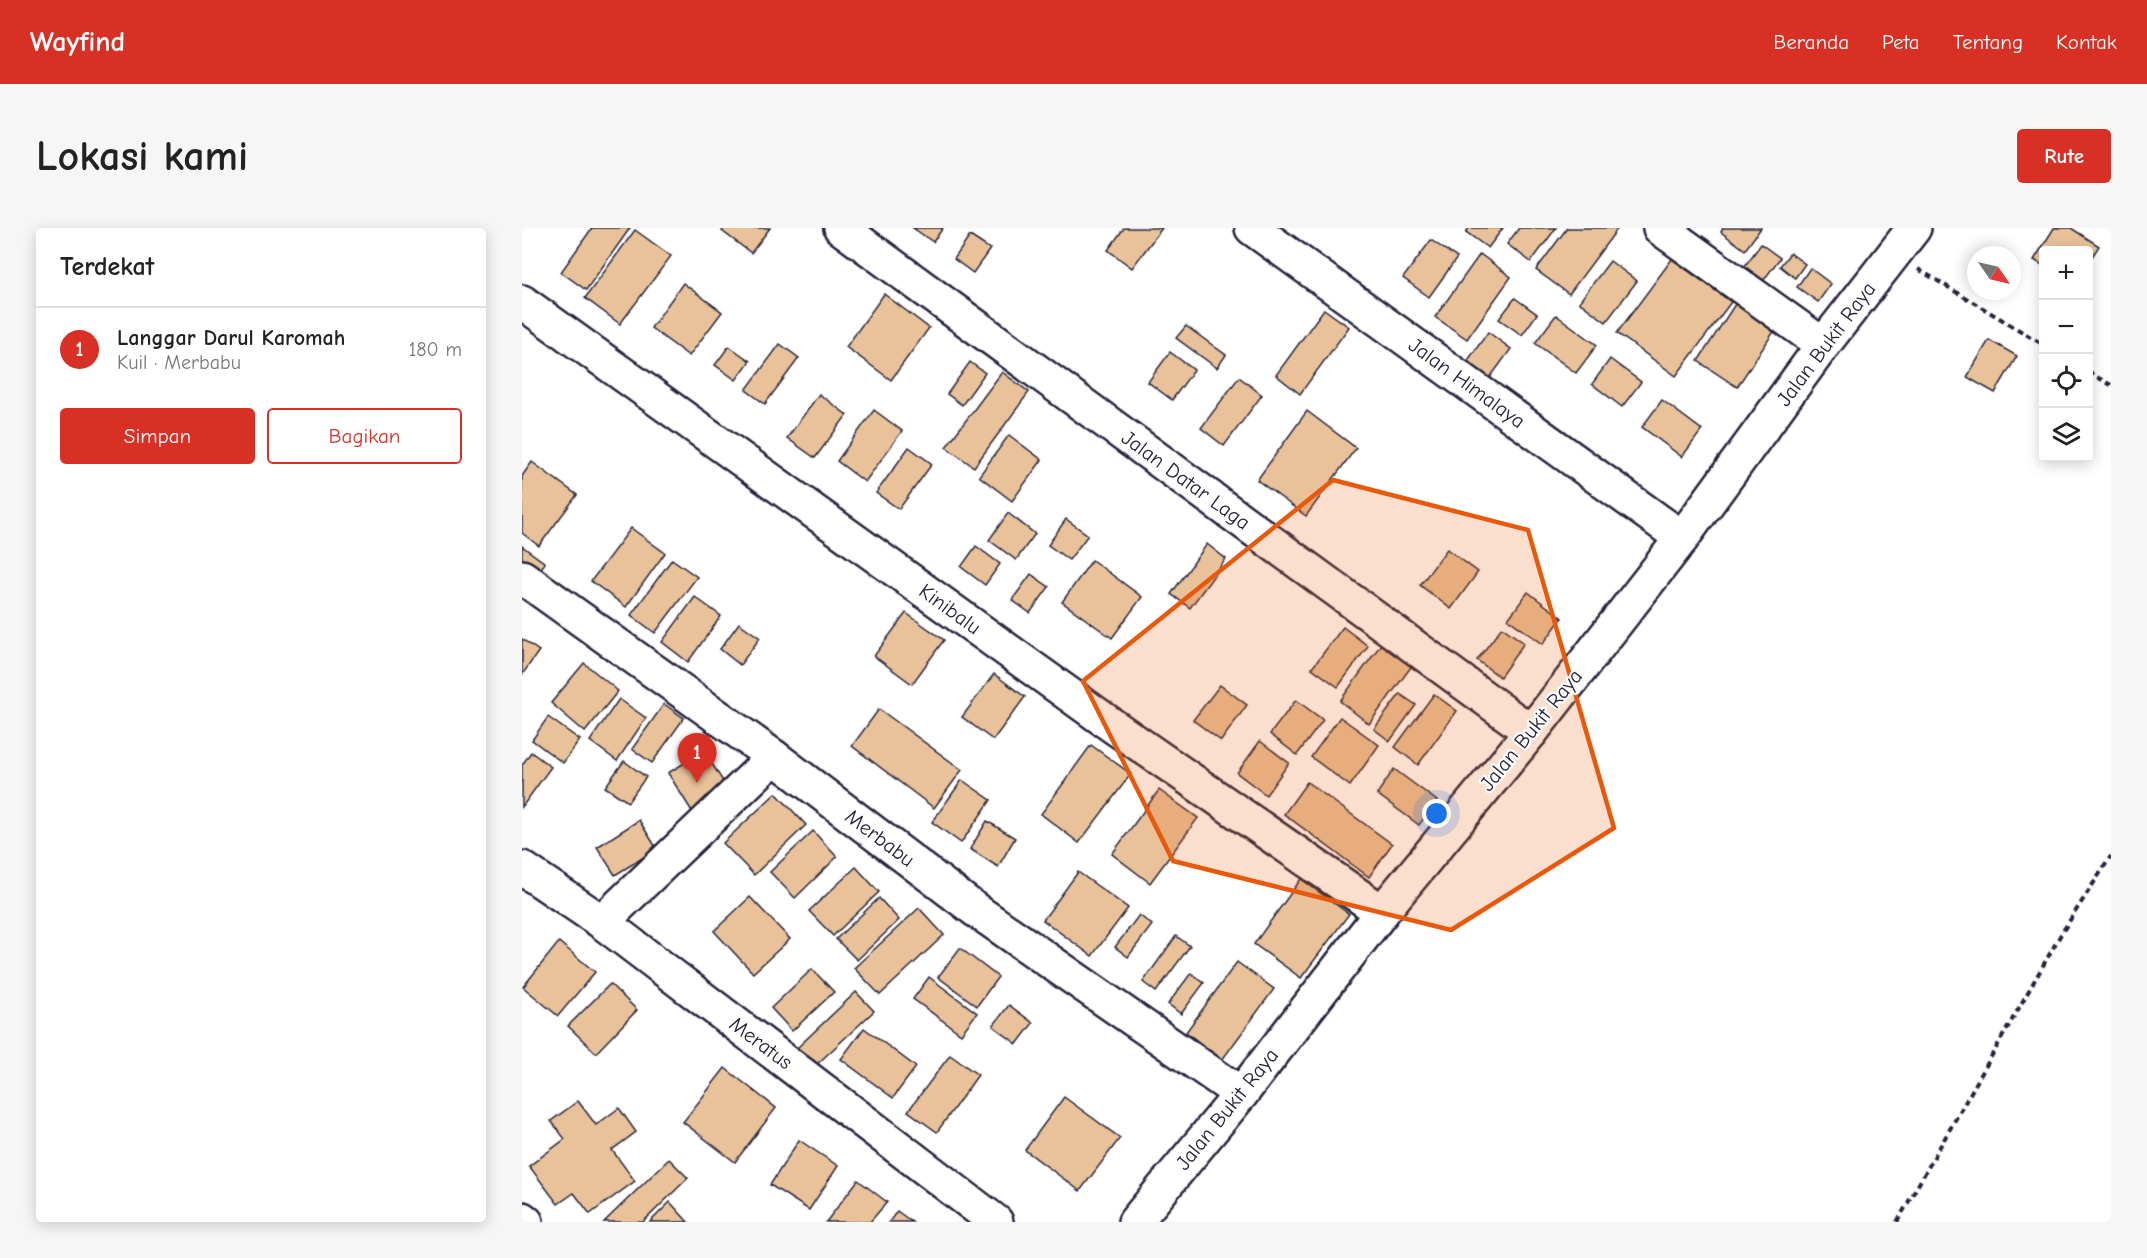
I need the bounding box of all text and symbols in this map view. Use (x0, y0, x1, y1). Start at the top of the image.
text: Wayfind (30, 26, 125, 58)
text: Beranda (1773, 30, 1849, 54)
text: Peta (1882, 30, 1920, 54)
text: Tentang (1953, 30, 2023, 54)
text: Kontak (2056, 30, 2117, 54)
button: Rute (2017, 129, 2111, 183)
text: Lokasi kami (36, 132, 248, 181)
north arrow (1967, 246, 2021, 300)
map controls (2039, 246, 2093, 462)
button: + (2039, 246, 2093, 300)
text: Terdekat (60, 252, 154, 282)
street label: Jalan Bukit Raya (1772, 277, 1880, 411)
button: − (2039, 300, 2093, 354)
text: Langgar Darul Karomah (117, 325, 345, 351)
street label: Jalan Himalaya (1404, 333, 1530, 433)
text: 1 (76, 338, 83, 361)
text: 180 m (408, 338, 462, 361)
text: Kuil · Merbabu (117, 351, 241, 374)
button: locate (2039, 354, 2093, 408)
button: Simpan (60, 408, 255, 464)
button: Bagikan (267, 408, 462, 464)
button: layers (2039, 408, 2093, 462)
street label: Jalan Datar Laga (1117, 425, 1255, 535)
street label: Kinibalu (915, 579, 985, 639)
street label: Jalan Bukit Raya (1475, 664, 1587, 796)
pin: 1 (678, 734, 717, 783)
your location (1422, 799, 1451, 828)
street label: Merbabu (841, 804, 919, 872)
street label: Meratus (725, 1012, 797, 1074)
street label: Jalan Bukit Raya (1171, 1043, 1283, 1175)

